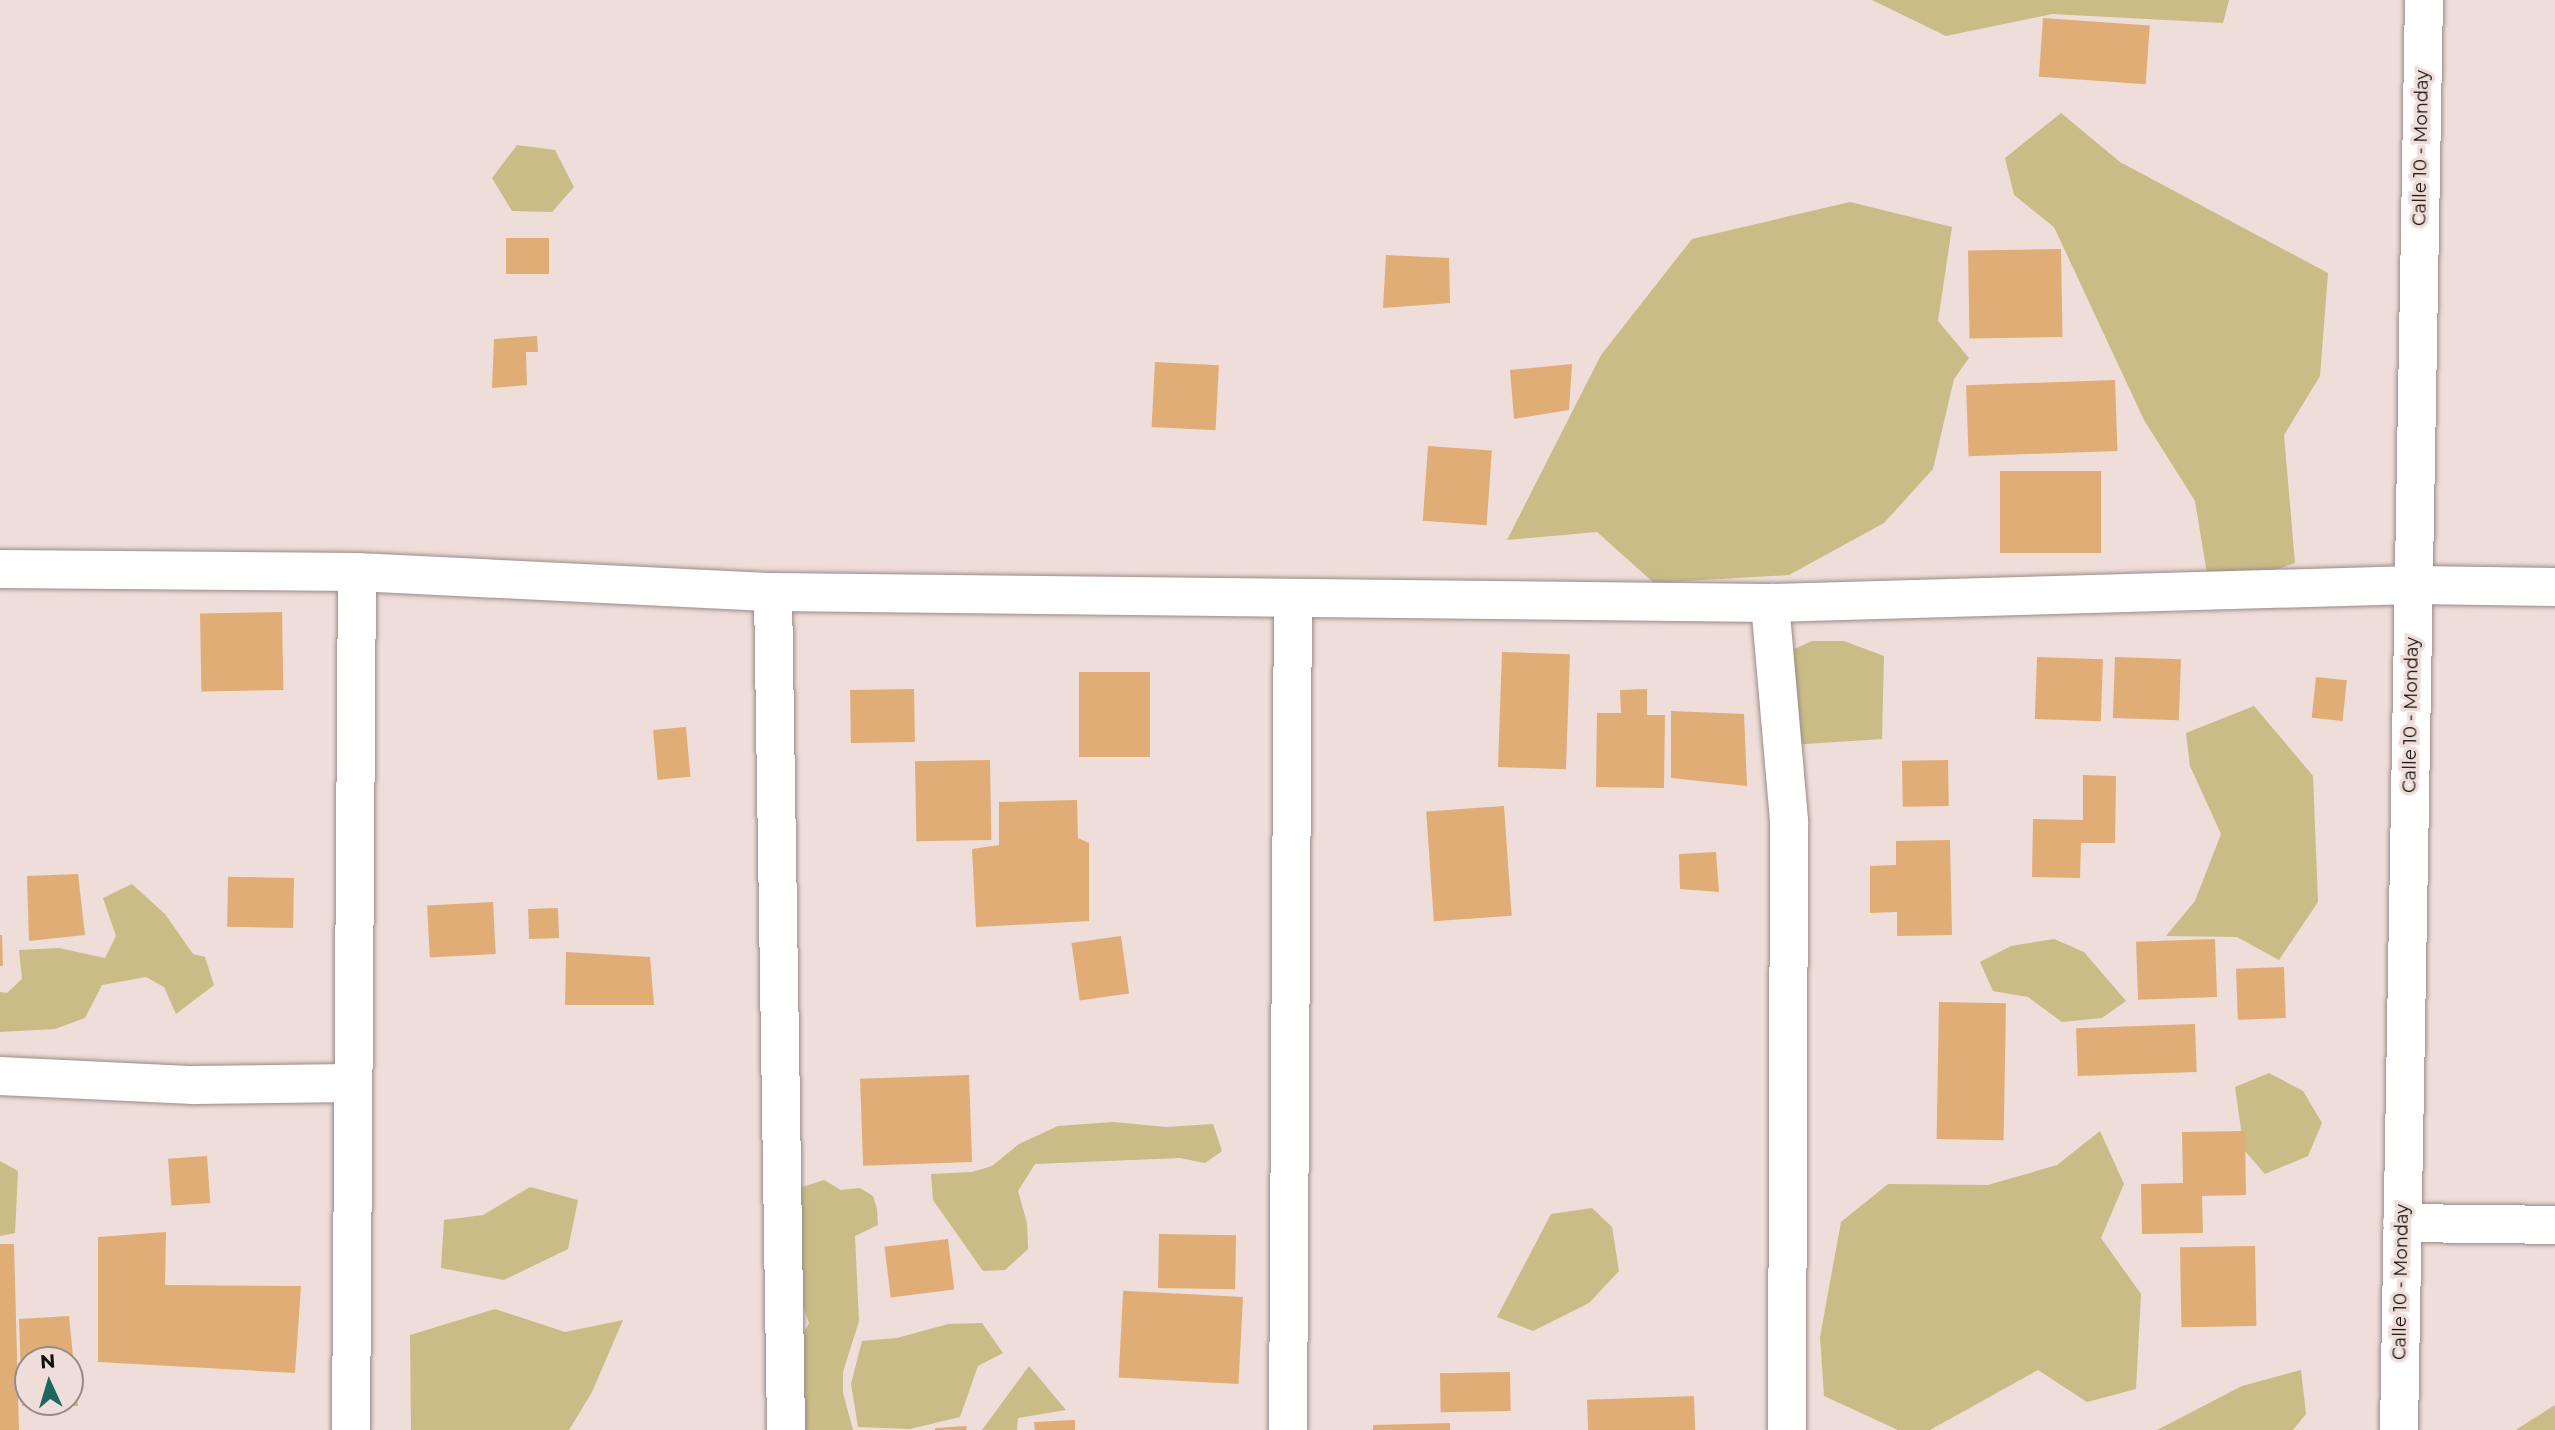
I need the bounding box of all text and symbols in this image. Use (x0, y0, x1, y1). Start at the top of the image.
street label: Calle 10 - Monday (2409, 70, 2433, 226)
street label: Calle 10 - Monday (2399, 637, 2423, 793)
street label: Calle 10 - Monday (2389, 1204, 2413, 1360)
north arrow (14, 1346, 84, 1416)
text: N (39, 1350, 56, 1374)

